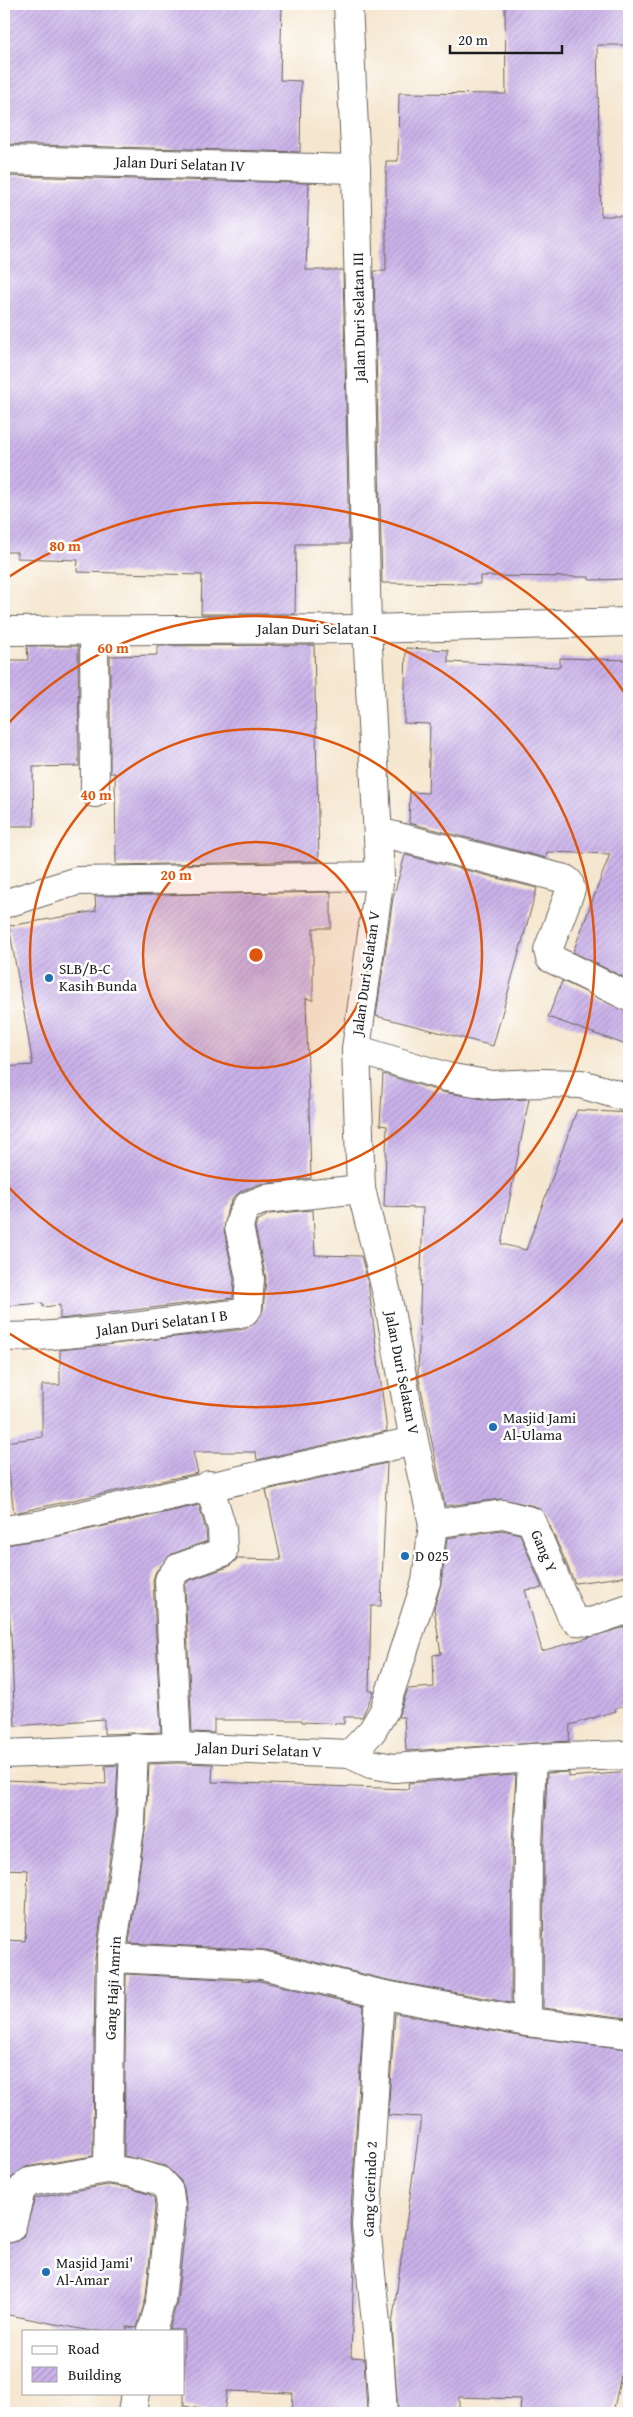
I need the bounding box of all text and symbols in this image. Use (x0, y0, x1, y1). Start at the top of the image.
scale bar (450, 22, 563, 54)
text: 20 m (458, 29, 489, 50)
street label: Jalan Duri Selatan IV (113, 151, 246, 176)
street label: Jalan Duri Selatan III (347, 252, 370, 384)
text: 80 m (49, 535, 81, 556)
street label: Jalan Duri Selatan I (255, 618, 377, 639)
text: 60 m (97, 637, 129, 658)
text: 40 m (80, 784, 112, 805)
text: 20 m (160, 864, 192, 885)
street label: Jalan Duri Selatan V (346, 909, 385, 1038)
centre of rings (247, 946, 265, 964)
place label: SLB/B-C Kasih Bunda (59, 958, 137, 996)
marker: SLB/B-C Kasih Bunda (43, 972, 55, 984)
street label: Jalan Duri Selatan I B (93, 1304, 229, 1341)
street label: Jalan Duri Selatan V (380, 1307, 425, 1437)
place label: Masjid Jami Al-Ulama (503, 1407, 576, 1445)
marker: Masjid Jami Al-Ulama (487, 1421, 499, 1433)
street label: Gang Y (526, 1526, 563, 1575)
place label: D 025 (415, 1545, 449, 1566)
marker: D 025 (399, 1550, 411, 1562)
street label: Jalan Duri Selatan V (194, 1737, 322, 1762)
street label: Gang Haji Amrin (99, 1935, 126, 2040)
street label: Gang Gerindo 2 (357, 2141, 382, 2237)
place label: Masjid Jami' Al-Amar (56, 2252, 133, 2290)
marker: Masjid Jami' Al-Amar (40, 2266, 52, 2278)
legend (22, 2330, 185, 2394)
text: Road (68, 2338, 99, 2359)
text: Building (68, 2364, 122, 2385)

